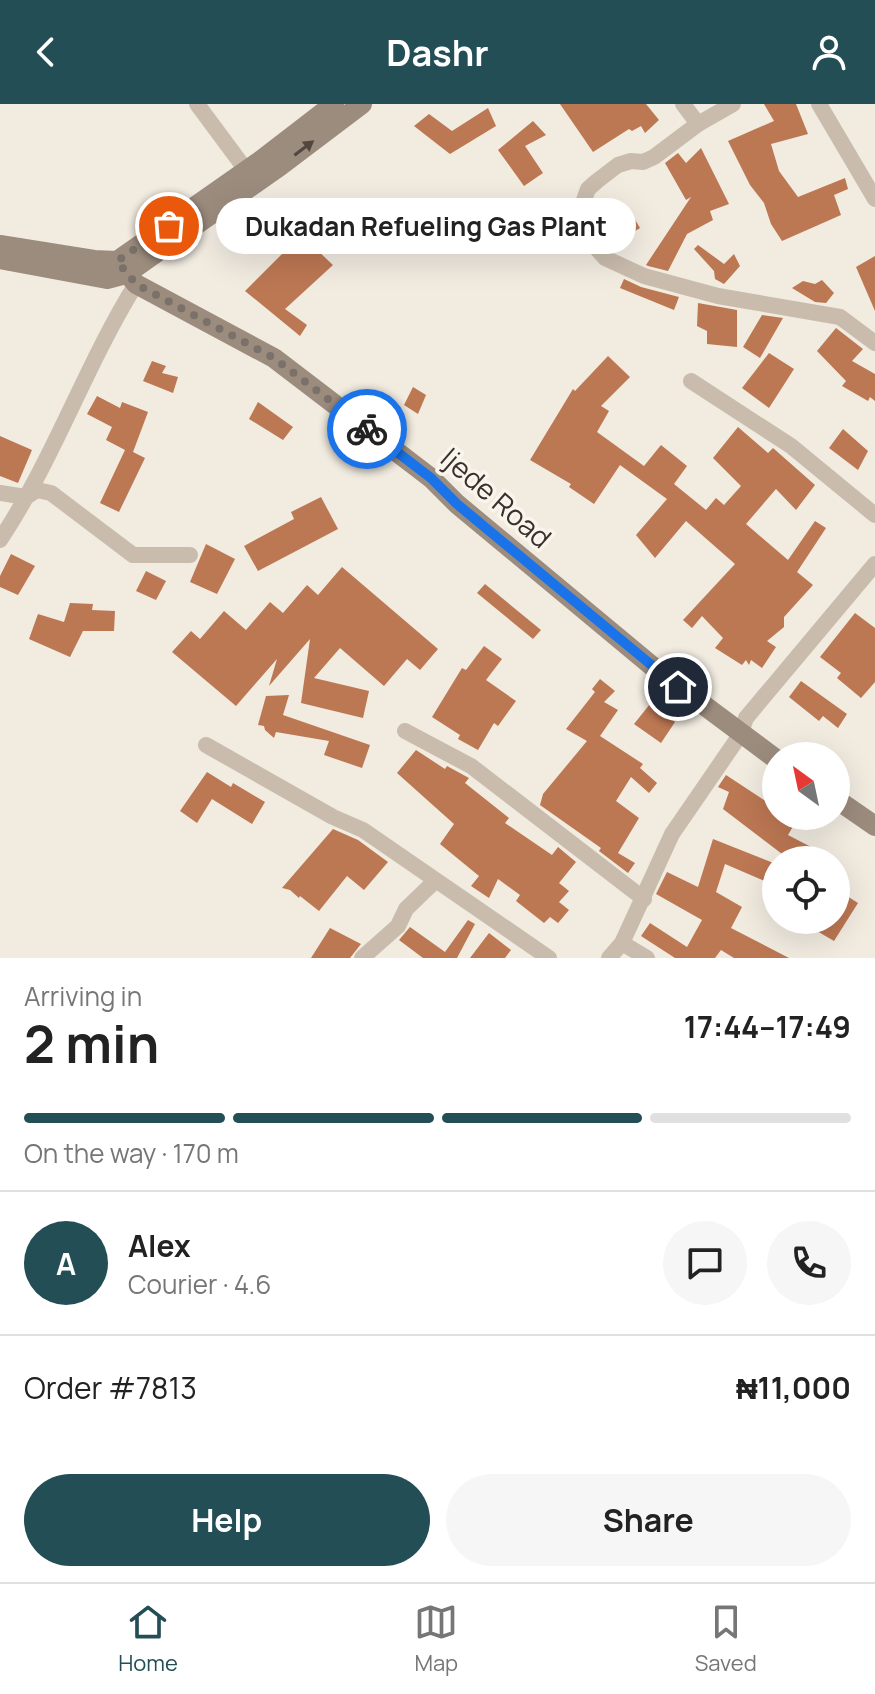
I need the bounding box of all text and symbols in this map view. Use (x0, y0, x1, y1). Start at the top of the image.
text: Dashr (386, 28, 489, 77)
icon: back (24, 30, 68, 74)
icon: person (807, 30, 851, 74)
one-way arrow (293, 141, 314, 156)
pin (135, 192, 203, 260)
callout: Dukadan Refueling Gas Plant (217, 198, 637, 254)
icon: bag (147, 204, 191, 248)
text: Dukadan Refueling Gas Plant (245, 208, 607, 244)
courier (327, 389, 407, 469)
icon: bike (345, 407, 389, 451)
street label: Ijede Road (433, 439, 560, 556)
pin (644, 653, 712, 721)
icon: home (656, 665, 700, 709)
north arrow (762, 742, 850, 830)
map controls (762, 742, 850, 934)
button: locate (762, 846, 850, 934)
text: Arriving in (24, 978, 142, 1014)
text: 17:44–17:49 (684, 1006, 851, 1047)
text: 2 min (24, 1008, 159, 1079)
text: On the way · 170 m (24, 1135, 239, 1171)
button: chat (663, 1221, 747, 1305)
button: phone (767, 1221, 851, 1305)
text: Alex (128, 1225, 191, 1266)
text: A (56, 1243, 76, 1284)
text: Courier · 4.6 (128, 1266, 271, 1302)
text: Order #7813 (24, 1367, 197, 1408)
text: ₦11,000 (736, 1367, 851, 1408)
button: Help (24, 1474, 430, 1566)
button: Share (446, 1474, 851, 1566)
tab: Home (118, 1600, 178, 1678)
tab: Map (414, 1600, 458, 1678)
tab: Saved (695, 1600, 757, 1678)

